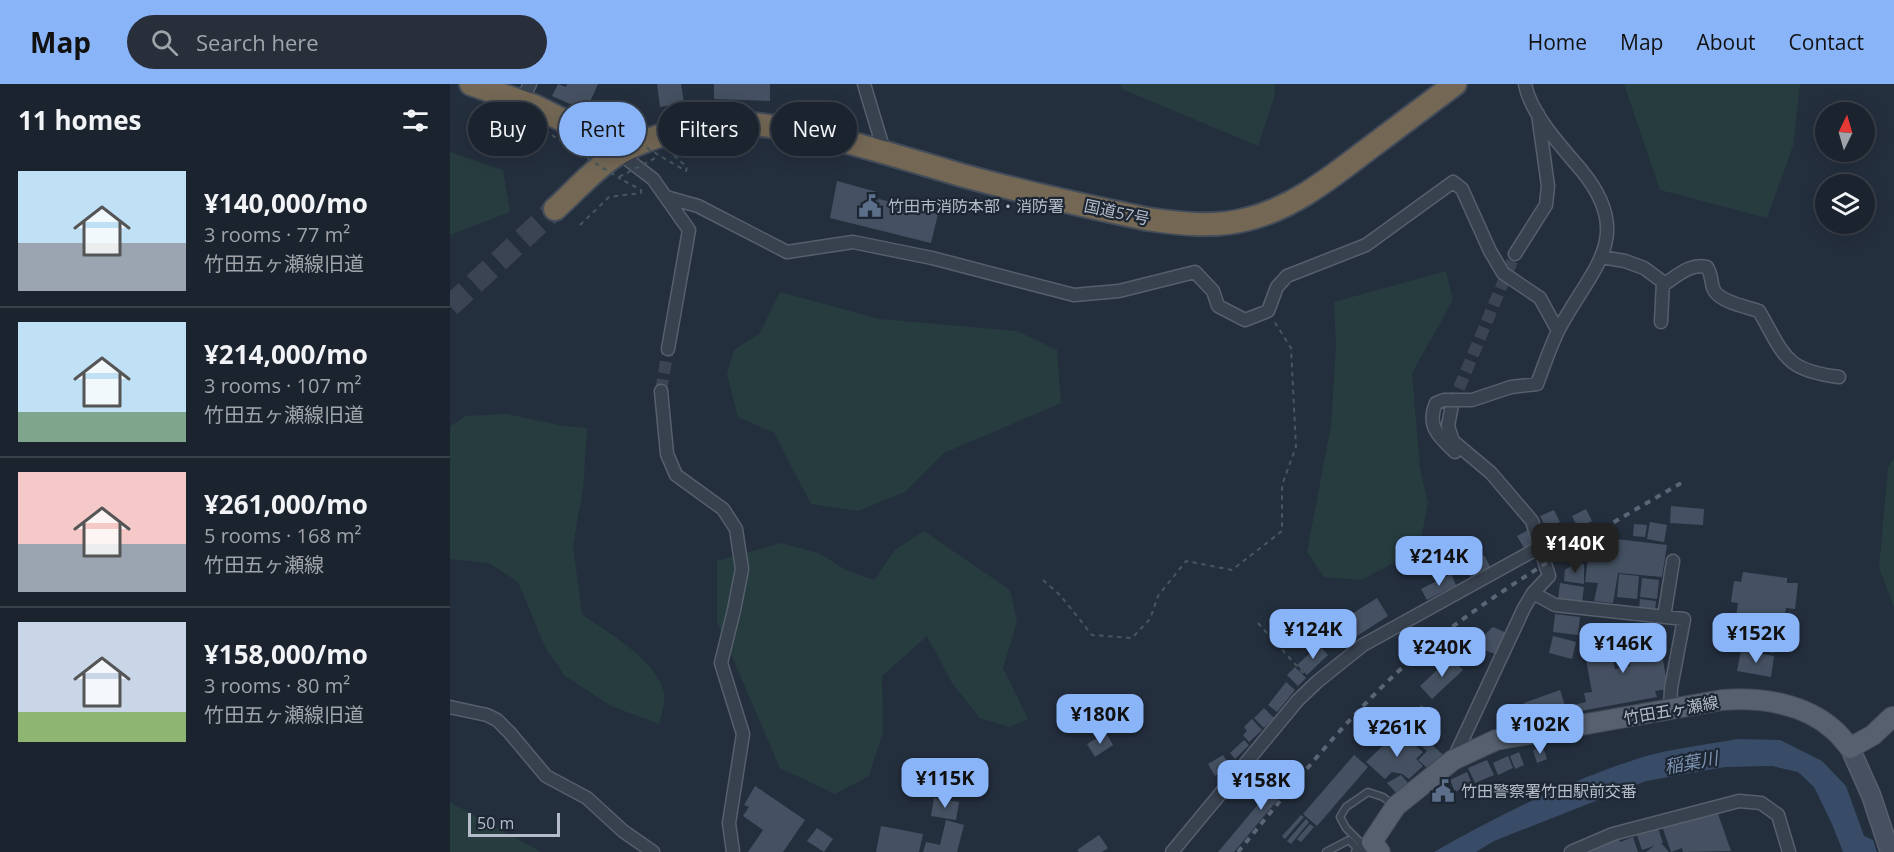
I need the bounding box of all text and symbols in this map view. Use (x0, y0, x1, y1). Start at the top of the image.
search box (127, 15, 547, 69)
text: Map (30, 23, 91, 61)
icon: search (148, 26, 181, 59)
text: Search here (196, 27, 319, 57)
text: Home (1528, 28, 1587, 56)
text: Map (1620, 28, 1663, 56)
text: About (1696, 28, 1756, 56)
text: Contact (1789, 28, 1864, 56)
text: 11 homes (18, 102, 142, 138)
chip: Buy (468, 102, 547, 156)
chip: Rent (559, 102, 646, 156)
chip: Filters (658, 102, 759, 156)
chip: New (771, 102, 857, 156)
north arrow (1815, 102, 1875, 162)
map controls (1815, 102, 1875, 234)
icon: filters (399, 104, 432, 137)
button: layers (1815, 174, 1875, 234)
text: ¥140,000/mo (204, 185, 368, 221)
public building icon: 竹田市消防本部・消防署 (857, 193, 883, 219)
street label: 国道57号 (1082, 194, 1152, 230)
icon: home (66, 195, 138, 267)
place label: 竹田市消防本部・消防署 (888, 195, 1064, 217)
text: 3 rooms · 77 m² (204, 221, 350, 248)
text: 竹田五ヶ瀬線旧道 (204, 250, 364, 277)
text: ¥214,000/mo (204, 336, 368, 372)
icon: home (66, 346, 138, 418)
text: 3 rooms · 107 m² (204, 372, 362, 399)
text: 竹田五ヶ瀬線旧道 (204, 401, 364, 428)
text: ¥261,000/mo (204, 486, 368, 522)
icon: home (66, 496, 138, 568)
text: 5 rooms · 168 m² (204, 522, 362, 549)
pin: ¥140K (1533, 523, 1617, 574)
text: ¥140K (1545, 529, 1605, 556)
pin: ¥214K (1397, 536, 1481, 587)
text: ¥214K (1409, 542, 1469, 569)
text: 竹田五ヶ瀬線 (204, 551, 324, 578)
pin: ¥124K (1271, 609, 1355, 660)
pin: ¥152K (1714, 613, 1798, 664)
text: ¥124K (1283, 615, 1343, 642)
text: ¥152K (1726, 619, 1786, 646)
pin: ¥146K (1581, 623, 1665, 674)
pin: ¥240K (1400, 627, 1484, 678)
text: ¥146K (1593, 629, 1653, 656)
text: ¥240K (1412, 633, 1472, 660)
text: ¥158,000/mo (204, 636, 368, 672)
icon: home (66, 646, 138, 718)
text: 3 rooms · 80 m² (204, 672, 350, 699)
street label: 竹田五ヶ瀬線 (1622, 691, 1720, 729)
pin: ¥180K (1058, 694, 1142, 745)
text: ¥180K (1070, 700, 1130, 727)
text: 竹田五ヶ瀬線旧道 (204, 701, 364, 728)
pin: ¥102K (1498, 704, 1582, 755)
pin: ¥261K (1355, 707, 1439, 758)
text: ¥102K (1510, 710, 1570, 737)
text: ¥261K (1367, 713, 1427, 740)
water label: 稲葉川 (1662, 745, 1722, 779)
pin: ¥115K (903, 758, 987, 809)
pin: ¥158K (1219, 760, 1303, 811)
text: ¥115K (915, 764, 975, 791)
text: ¥158K (1231, 766, 1291, 793)
public building icon: 竹田警察署竹田駅前交番 (1430, 778, 1456, 804)
place label: 竹田警察署竹田駅前交番 (1461, 780, 1637, 802)
scale bar (468, 810, 560, 838)
text: 50 m (477, 812, 514, 834)

